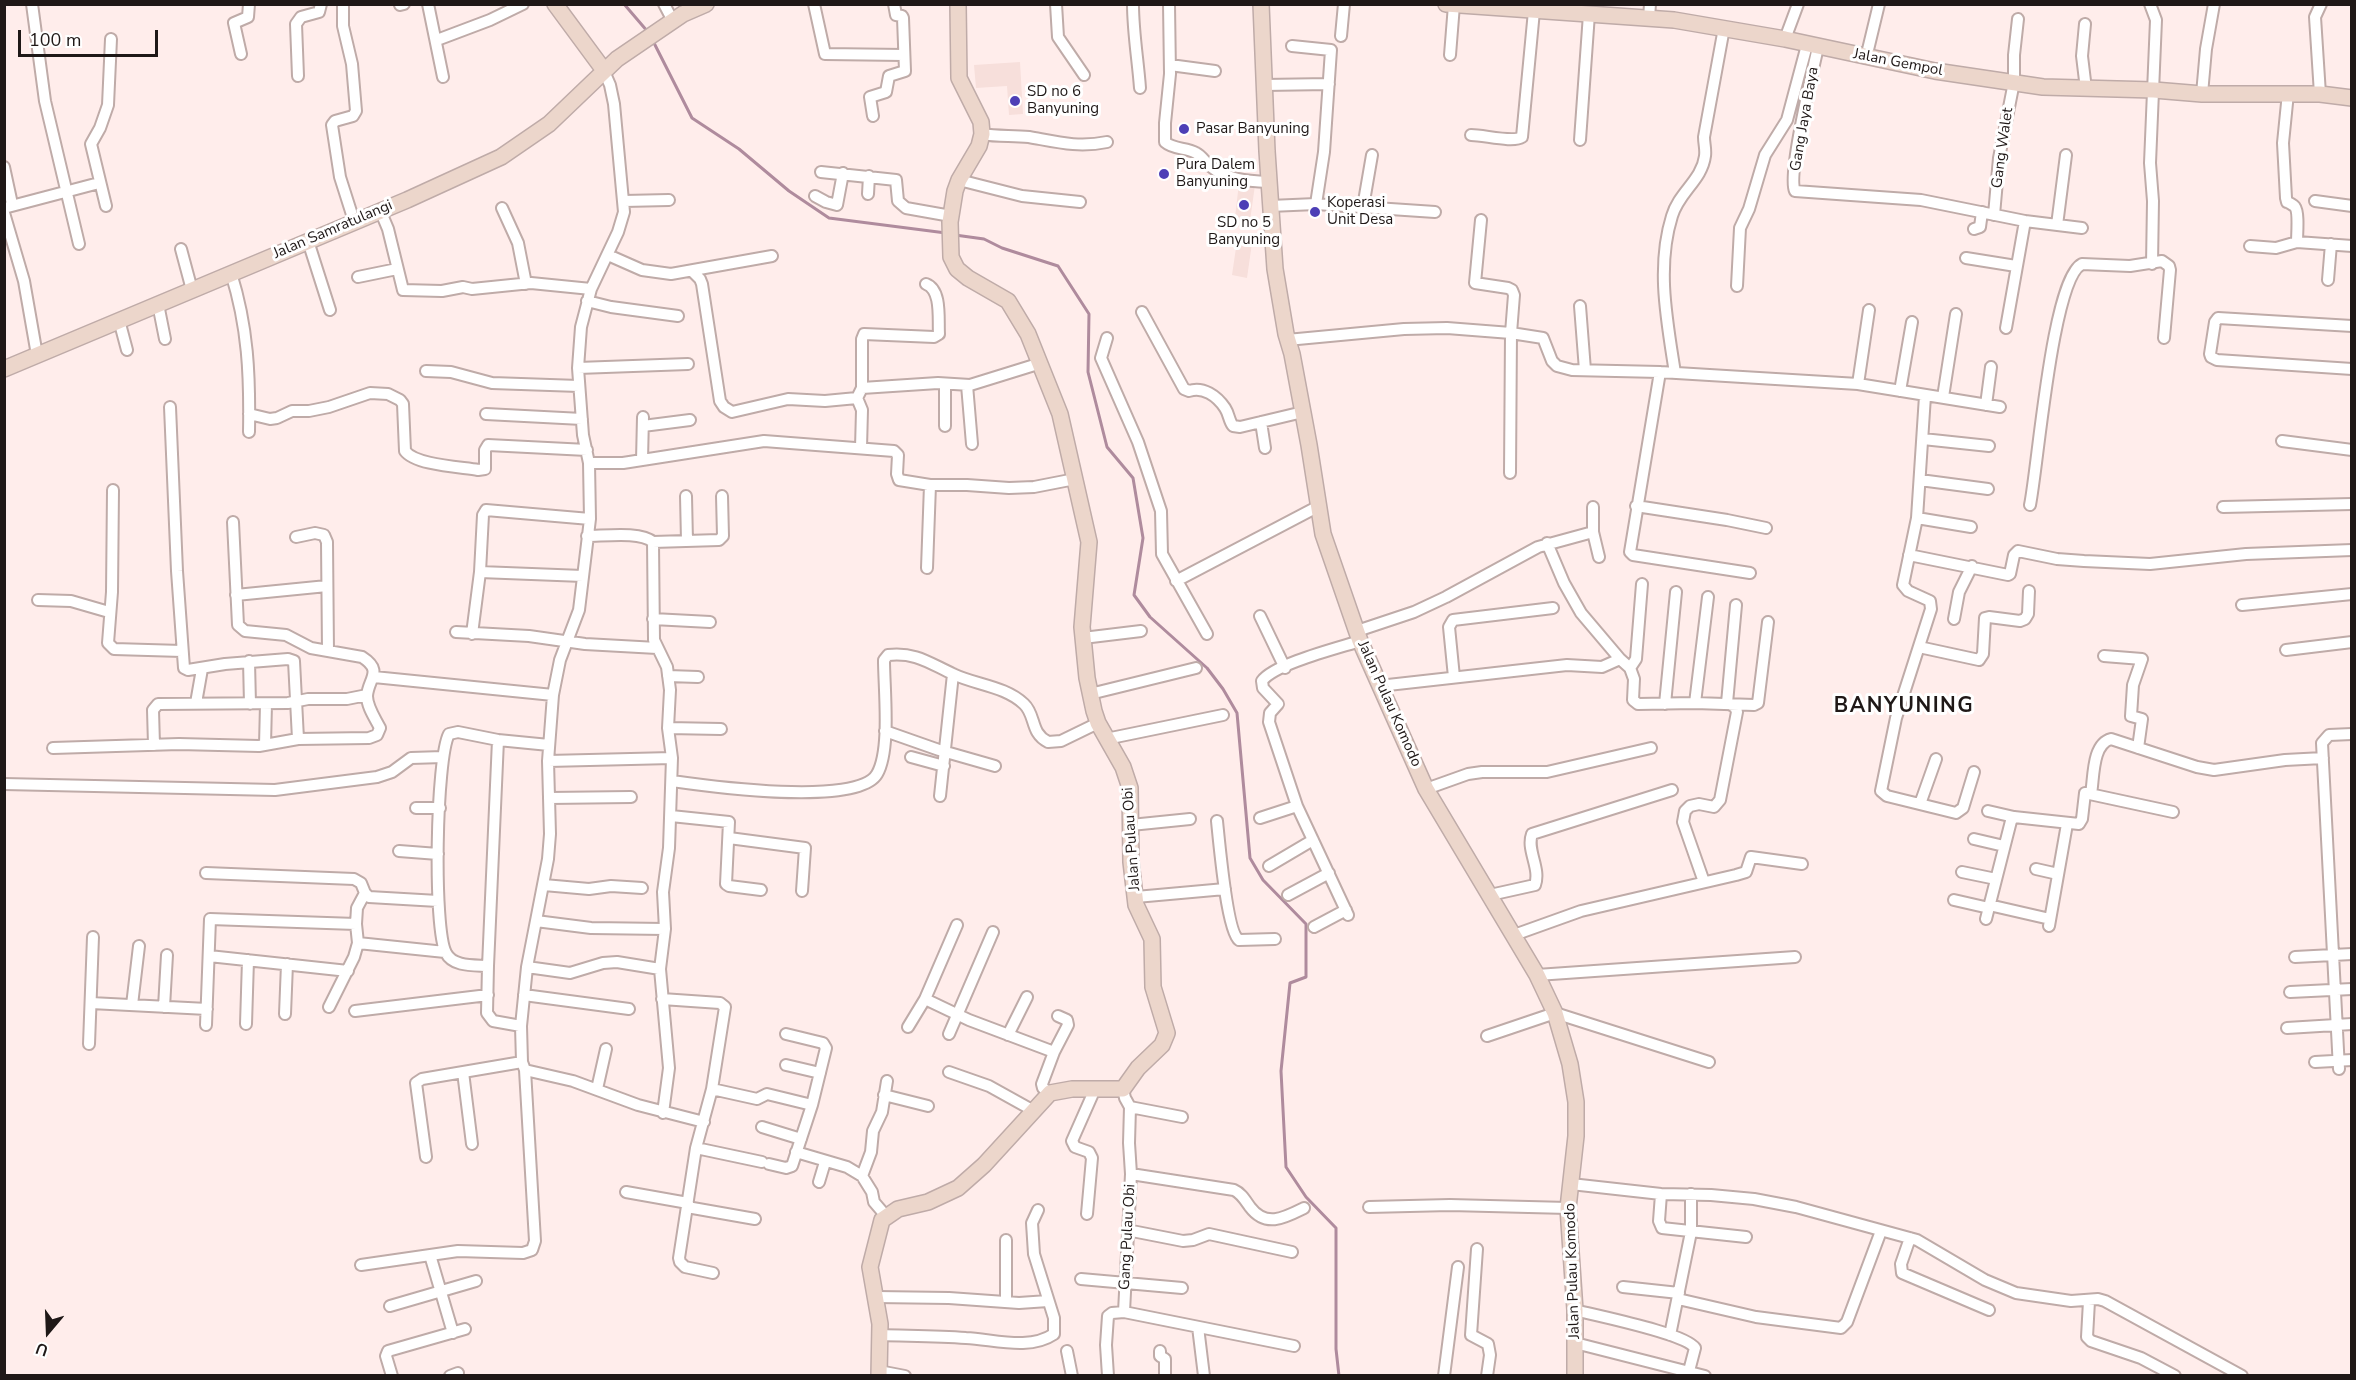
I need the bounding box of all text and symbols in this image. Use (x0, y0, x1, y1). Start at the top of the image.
scale bar (21, 18, 160, 56)
text: 100 m (29, 28, 81, 52)
street label: Jalan Gempol (1852, 46, 1944, 80)
street label: Gang Jaya Baya (1787, 65, 1823, 173)
place label: SD no 6 Banyuning (1027, 83, 1099, 118)
marker: SD no 6 Banyuning (1008, 94, 1022, 108)
street label: Gang Walet (1988, 107, 2018, 189)
place label: Pasar Banyuning (1196, 120, 1309, 138)
marker: Pasar Banyuning (1177, 122, 1191, 136)
place label: Pura Dalem Banyuning (1176, 156, 1255, 191)
marker: Pura Dalem Banyuning (1157, 167, 1171, 181)
place label: Koperasi Unit Desa (1327, 194, 1393, 229)
street label: Jalan Samratulangi (271, 197, 395, 263)
marker: SD no 5 Banyuning (1237, 198, 1251, 212)
marker: Koperasi Unit Desa (1308, 205, 1322, 219)
place label: SD no 5 Banyuning (1208, 214, 1280, 249)
street label: Jalan Pulau Komodo (1353, 638, 1425, 770)
district label: BANYUNING (1834, 694, 1974, 720)
street label: Jalan Pulau Obi (1119, 787, 1145, 891)
street label: Gang Pulau Obi (1116, 1183, 1140, 1291)
street label: Jalan Pulau Komodo (1562, 1203, 1584, 1339)
north arrow (18, 1302, 78, 1362)
text: U (33, 1337, 51, 1361)

